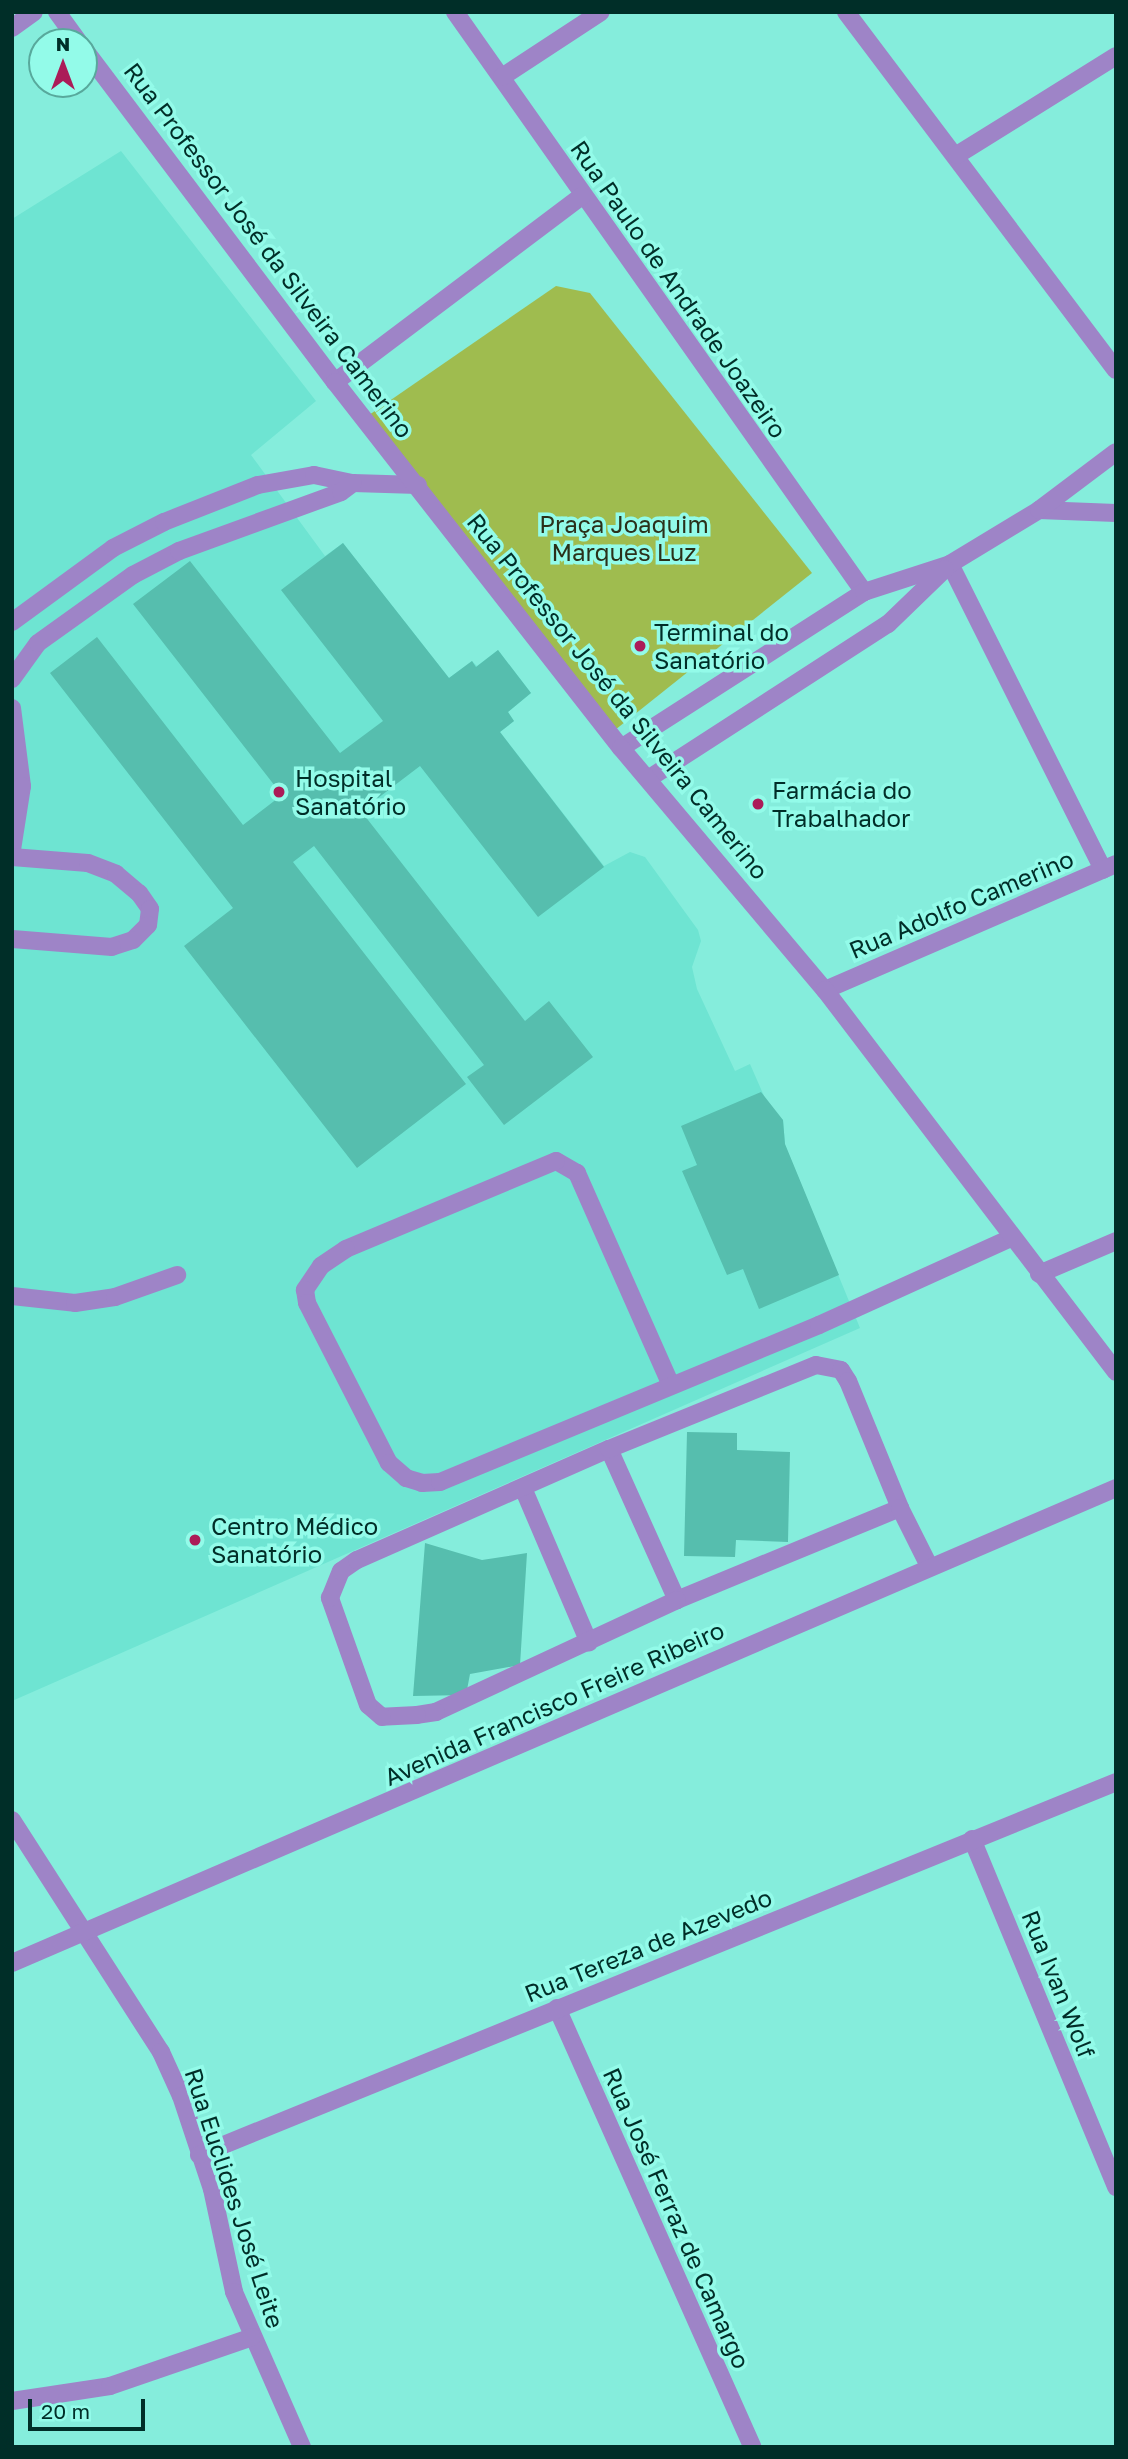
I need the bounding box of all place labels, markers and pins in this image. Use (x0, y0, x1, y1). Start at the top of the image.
place label: Terminal do Sanatório (654, 618, 789, 674)
marker: Terminal do Sanatório (632, 638, 648, 654)
place label: Hospital Sanatório (295, 764, 406, 820)
place label: Farmácia do Trabalhador (772, 776, 912, 832)
marker: Hospital Sanatório (269, 782, 289, 802)
marker: Farmácia do Trabalhador (750, 796, 766, 812)
place label: Centro Médico Sanatório (211, 1512, 378, 1568)
marker: Centro Médico Sanatório (185, 1530, 205, 1550)

